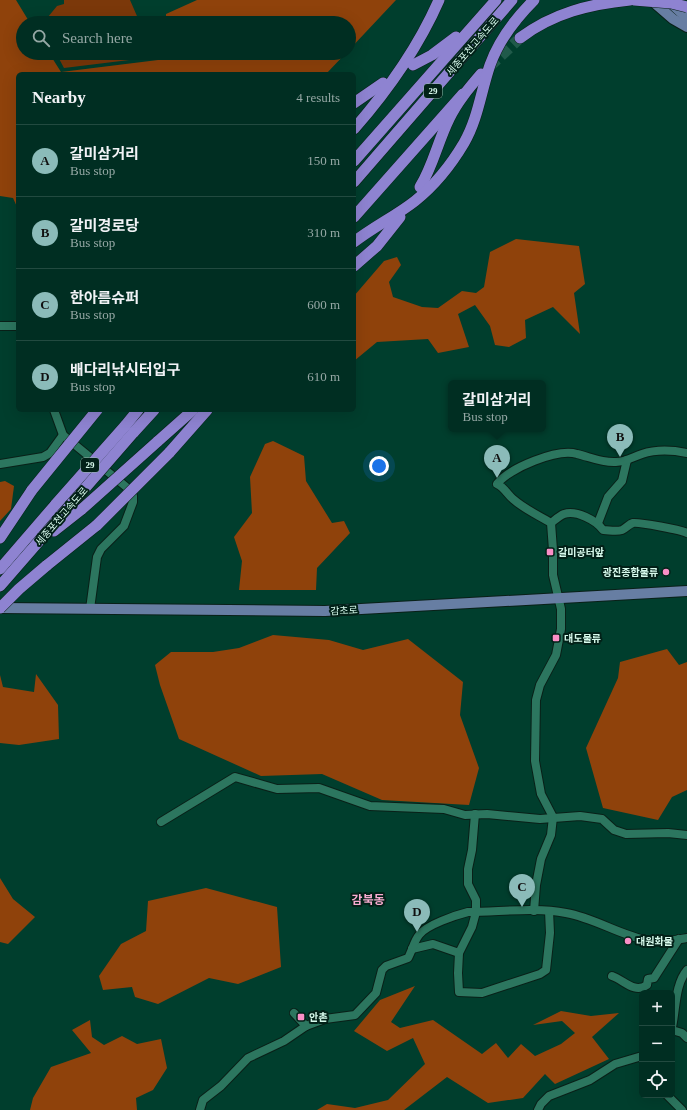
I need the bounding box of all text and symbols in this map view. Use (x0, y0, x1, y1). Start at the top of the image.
street label: 세종포천고속도로 (444, 15, 501, 78)
search box (16, 16, 356, 60)
icon: search (30, 27, 52, 49)
text: Search here (62, 30, 132, 46)
road number: 29 (424, 84, 442, 98)
text: Nearby (32, 88, 86, 107)
text: 4 results (296, 90, 340, 105)
text: 갈미삼거리 (70, 146, 139, 162)
text: A (40, 153, 50, 168)
text: 150 m (307, 153, 340, 168)
text: Bus stop (70, 163, 115, 178)
text: 갈미경로당 (70, 218, 139, 234)
text: B (41, 225, 49, 240)
text: 310 m (307, 225, 340, 240)
text: Bus stop (70, 235, 115, 250)
text: 한아름슈퍼 (70, 290, 139, 306)
text: C (40, 297, 50, 312)
text: 600 m (307, 297, 340, 312)
text: Bus stop (70, 307, 115, 322)
text: 배다리낚시터입구 (70, 362, 180, 378)
text: D (40, 369, 50, 384)
text: 610 m (307, 369, 340, 384)
text: Bus stop (70, 379, 115, 394)
popup (448, 380, 546, 432)
text: 갈미삼거리 (462, 392, 532, 408)
text: Bus stop (462, 409, 508, 424)
pin: B (607, 424, 633, 457)
pin: A (484, 445, 510, 478)
your location (369, 456, 389, 476)
road number: 29 (81, 458, 99, 472)
street label: 세종포천고속도로 (33, 485, 90, 548)
marker: 갈미공터앞 (545, 547, 555, 557)
place label: 갈미공터앞 (558, 547, 604, 558)
place label: 광진종합물류 (603, 566, 658, 578)
marker: 광진종합물류 (661, 567, 671, 577)
street label: 감초로 (330, 604, 358, 617)
marker: 대도물류 (551, 633, 561, 643)
place label: 대도물류 (564, 633, 601, 644)
pin: C (509, 874, 535, 907)
district label: 감북동 (351, 893, 385, 907)
pin: D (404, 899, 430, 932)
marker: 대원화물 (623, 936, 633, 946)
place label: 대원화물 (636, 936, 673, 947)
map controls (639, 990, 675, 1098)
button: + (639, 990, 675, 1026)
marker: 안촌 (296, 1012, 306, 1022)
place label: 안촌 (309, 1012, 327, 1023)
button: − (639, 1026, 675, 1062)
button: locate (639, 1062, 675, 1098)

